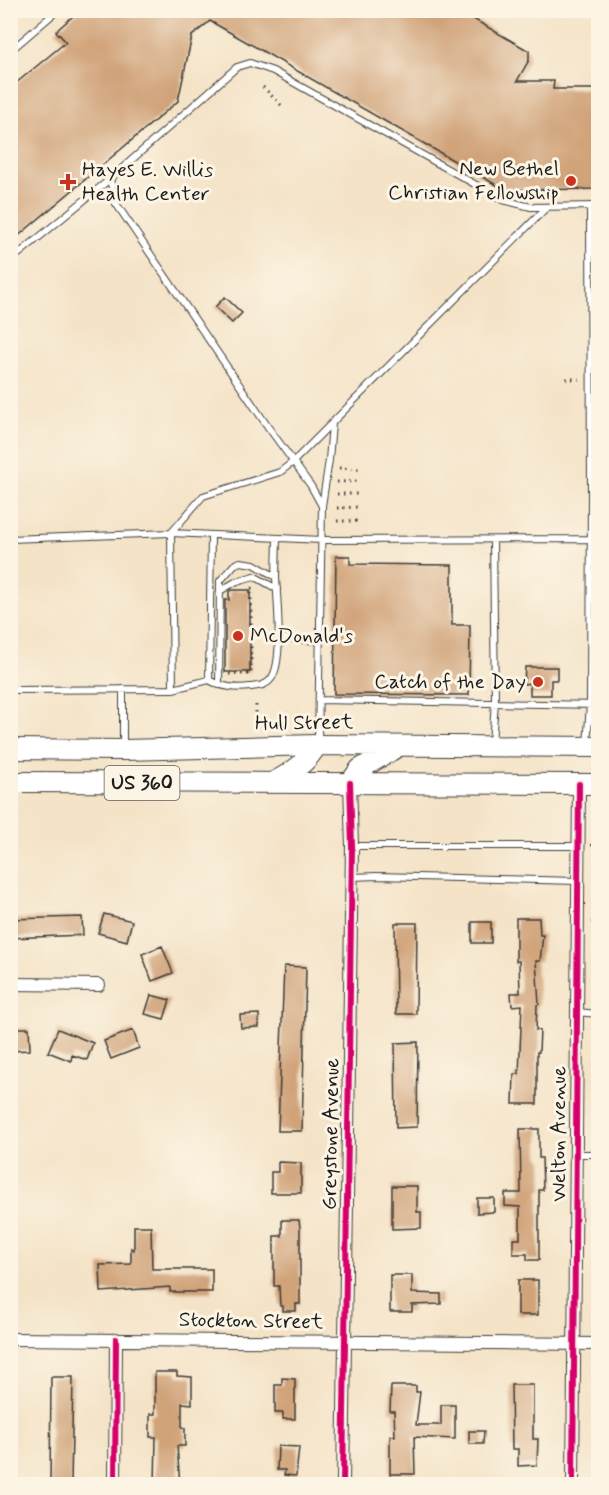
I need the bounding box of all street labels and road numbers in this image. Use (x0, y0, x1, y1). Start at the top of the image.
street label: Hull Street (255, 708, 354, 738)
road number: US 360 (104, 766, 180, 800)
street label: Greystone Avenue (316, 1058, 346, 1210)
street label: Welton Avenue (545, 1066, 573, 1202)
street label: Stockton Street (179, 1306, 324, 1336)

